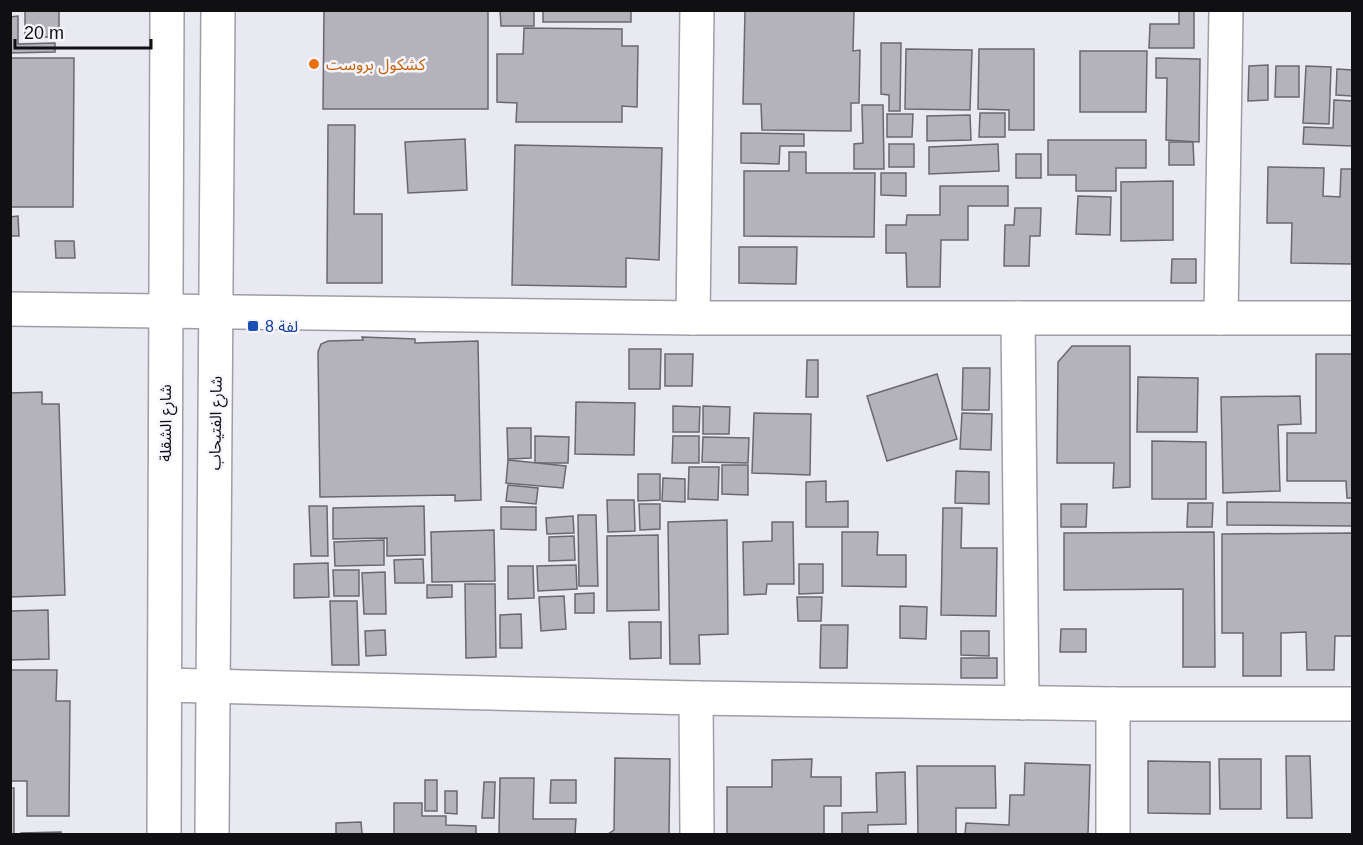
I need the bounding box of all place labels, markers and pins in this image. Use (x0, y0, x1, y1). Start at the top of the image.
place label: كشكول بروست (326, 56, 426, 75)
marker: كشكول بروست (307, 57, 321, 71)
place label: لفة 8 (265, 318, 298, 335)
marker: لفة 8 (246, 319, 260, 333)

